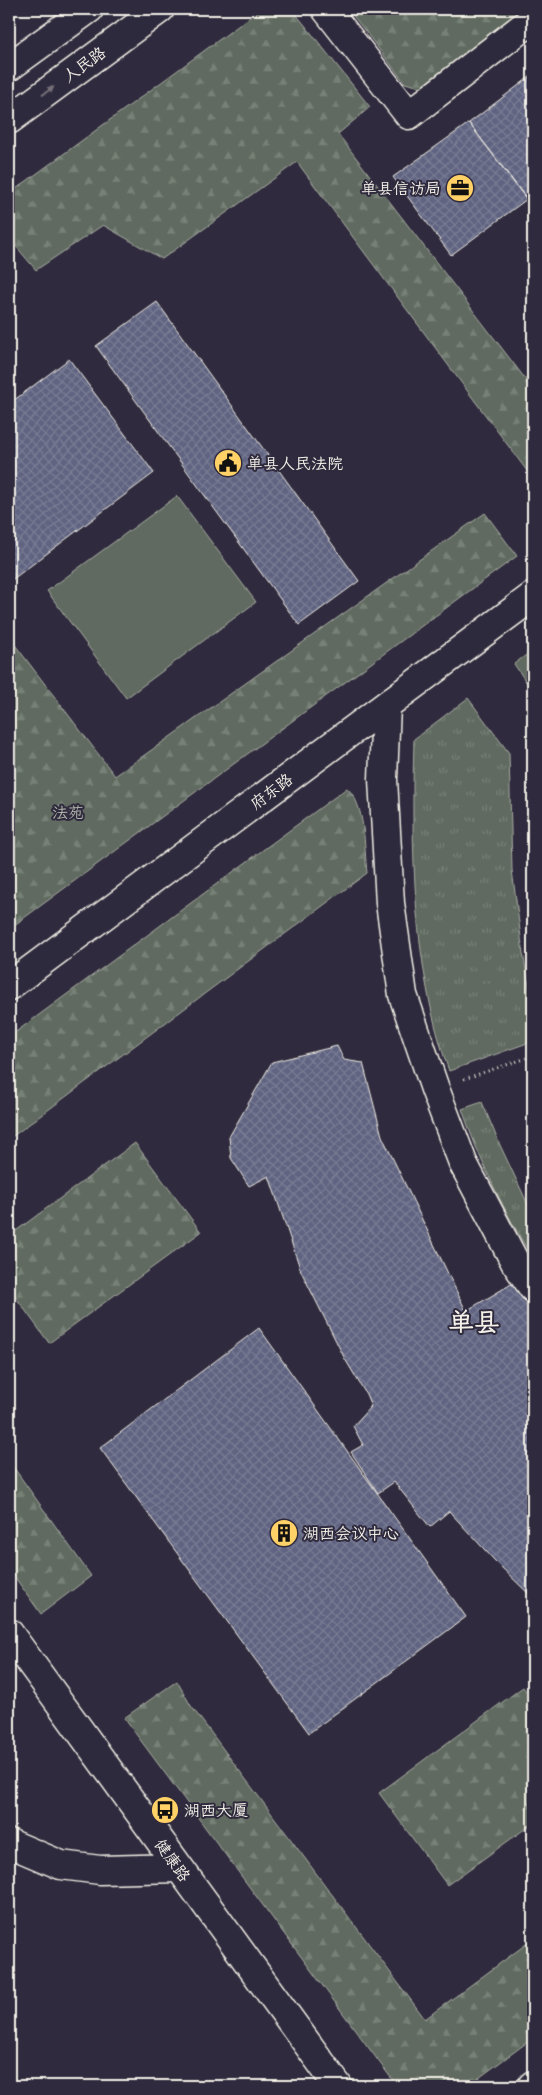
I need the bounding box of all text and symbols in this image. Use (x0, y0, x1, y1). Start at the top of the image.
street label: 人民路 (59, 43, 112, 89)
one-way arrow (41, 86, 55, 96)
office icon: 单县信访局 (445, 173, 475, 203)
place label: 单县信访局 (361, 179, 441, 202)
public building icon: 单县人民法院 (213, 448, 243, 478)
place label: 单县人民法院 (247, 454, 343, 477)
street label: 府东路 (246, 769, 299, 817)
park label: 法苑 (52, 803, 84, 826)
district label: 单县 (448, 1307, 500, 1344)
building icon: 湖西会议中心 (269, 1518, 299, 1548)
place label: 湖西会议中心 (303, 1524, 399, 1547)
bus stop icon: 湖西大厦 (150, 1795, 180, 1825)
place label: 湖西大厦 (184, 1801, 248, 1824)
street label: 健康路 (148, 1835, 194, 1888)

